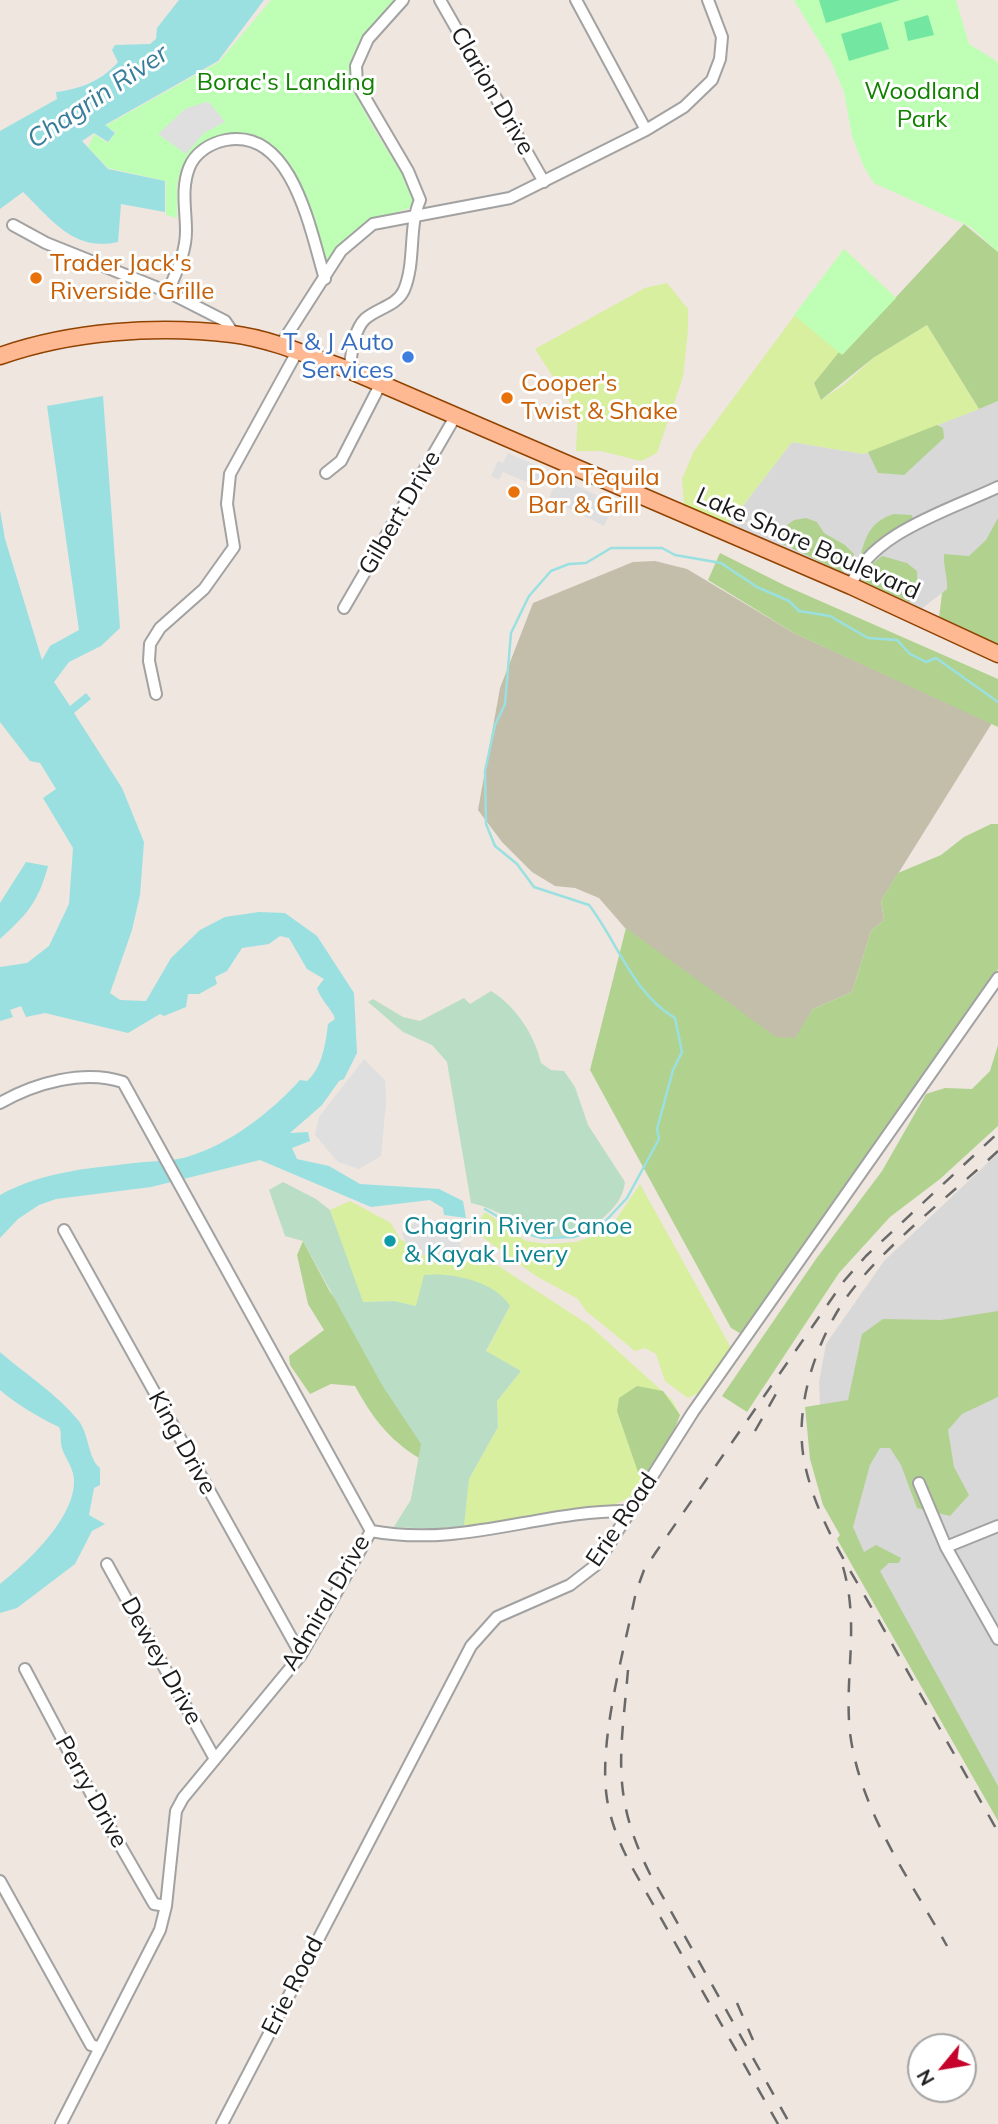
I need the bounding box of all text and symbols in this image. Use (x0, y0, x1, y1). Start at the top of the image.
street label: Clarion Drive (444, 22, 540, 160)
water label: Chagrin River (22, 38, 174, 156)
park label: Borac's Landing (197, 69, 375, 97)
park label: Woodland Park (864, 78, 980, 134)
place label: Trader Jack's Riverside Grille (50, 250, 214, 306)
marker: Trader Jack's Riverside Grille (28, 270, 44, 286)
place label: T & J Auto Services (283, 329, 394, 385)
marker: T & J Auto Services (400, 349, 416, 365)
place label: Cooper's Twist & Shake (521, 370, 678, 426)
marker: Cooper's Twist & Shake (499, 390, 515, 406)
street label: Gilbert Drive (353, 446, 447, 580)
place label: Don Tequila Bar & Grill (528, 464, 660, 520)
street label: Lake Shore Boulevard (692, 482, 924, 606)
marker: Don Tequila Bar & Grill (506, 484, 522, 500)
place label: Chagrin River Canoe & Kayak Livery (404, 1213, 632, 1269)
marker: Chagrin River Canoe & Kayak Livery (382, 1233, 398, 1249)
street label: King Drive (142, 1386, 222, 1500)
street label: Erie Road (580, 1468, 664, 1572)
street label: Admiral Drive (276, 1530, 376, 1676)
street label: Dewey Drive (114, 1592, 208, 1730)
street label: Perry Drive (49, 1731, 133, 1853)
street label: Erie Road (256, 1932, 330, 2040)
north arrow (907, 2033, 977, 2103)
text: N (912, 2065, 940, 2090)

